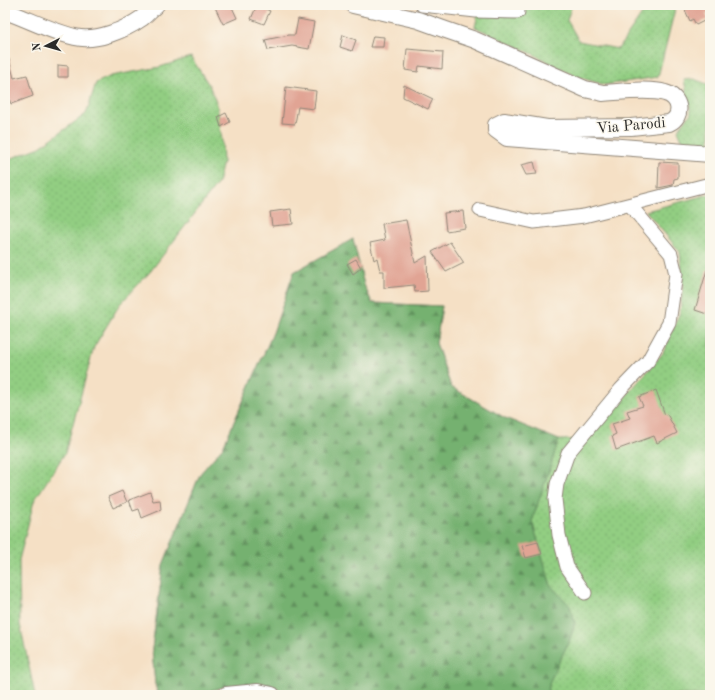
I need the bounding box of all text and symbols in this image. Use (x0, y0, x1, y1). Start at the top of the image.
north arrow (26, 26, 66, 66)
text: N (32, 42, 43, 52)
street label: Via Parodi (596, 116, 666, 137)

